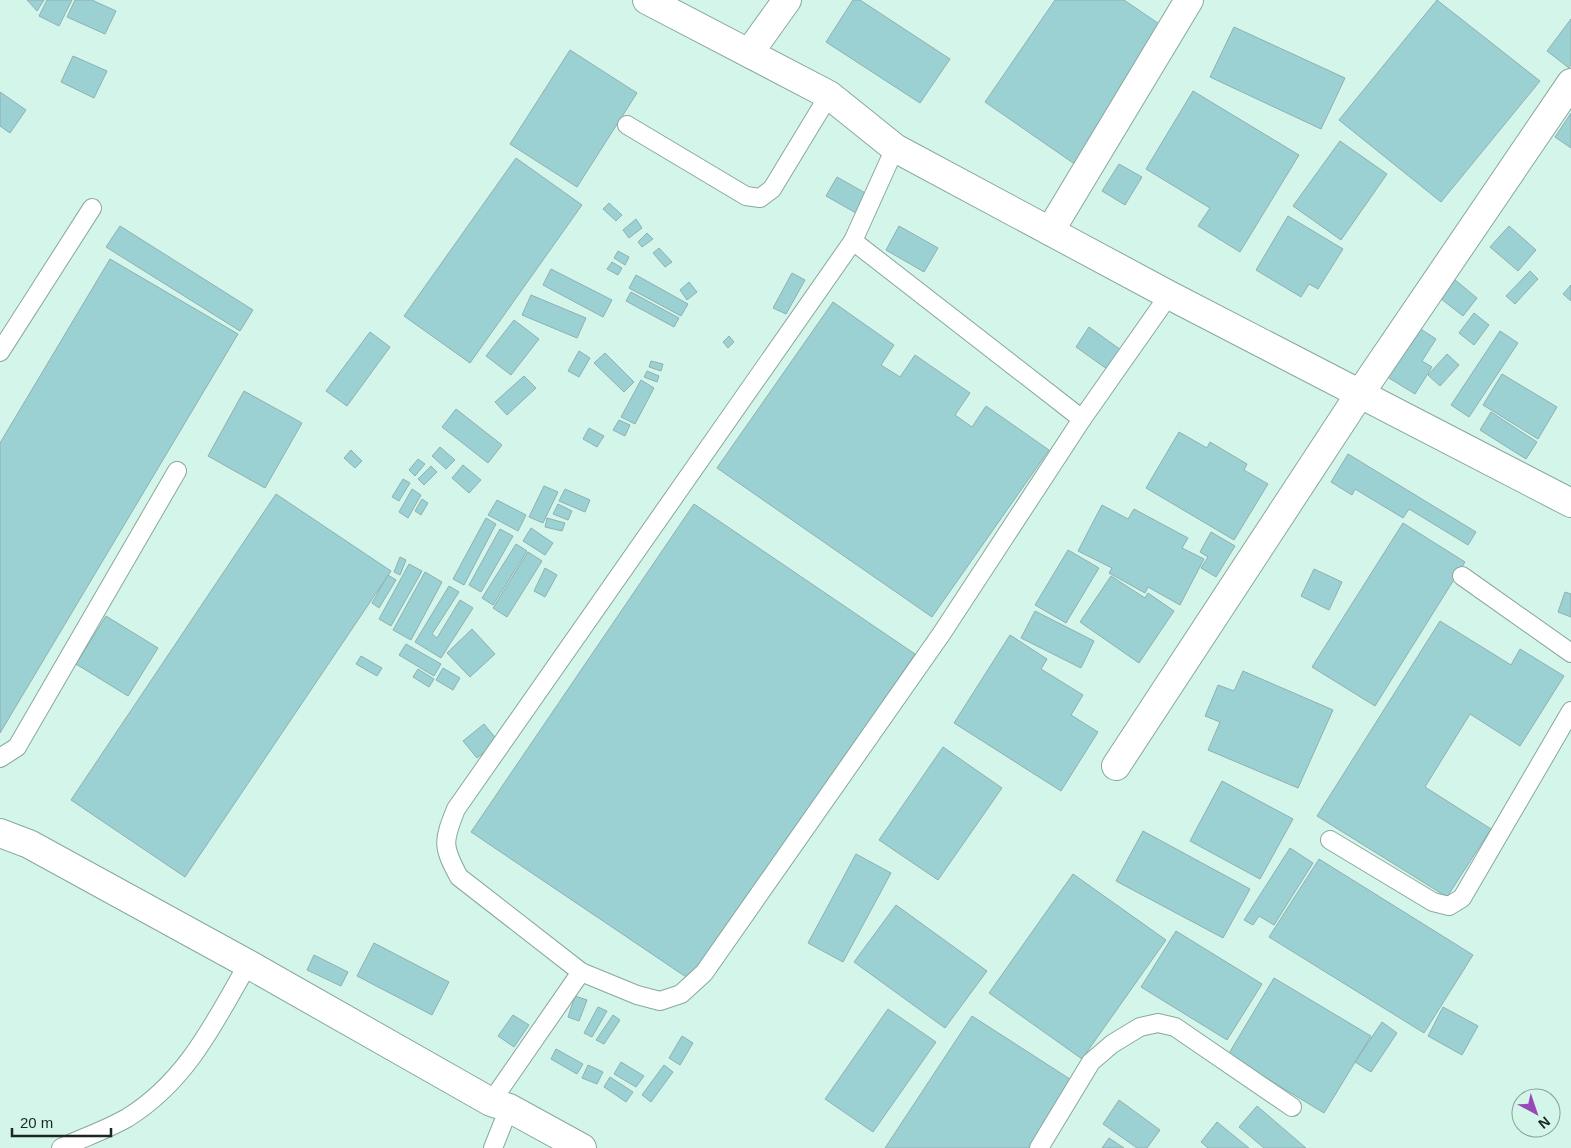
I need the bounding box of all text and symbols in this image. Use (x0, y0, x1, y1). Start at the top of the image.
north arrow (1511, 1088, 1561, 1138)
scale bar (12, 1106, 111, 1138)
text: 20 m (20, 1114, 53, 1131)
text: N (1535, 1114, 1553, 1132)

